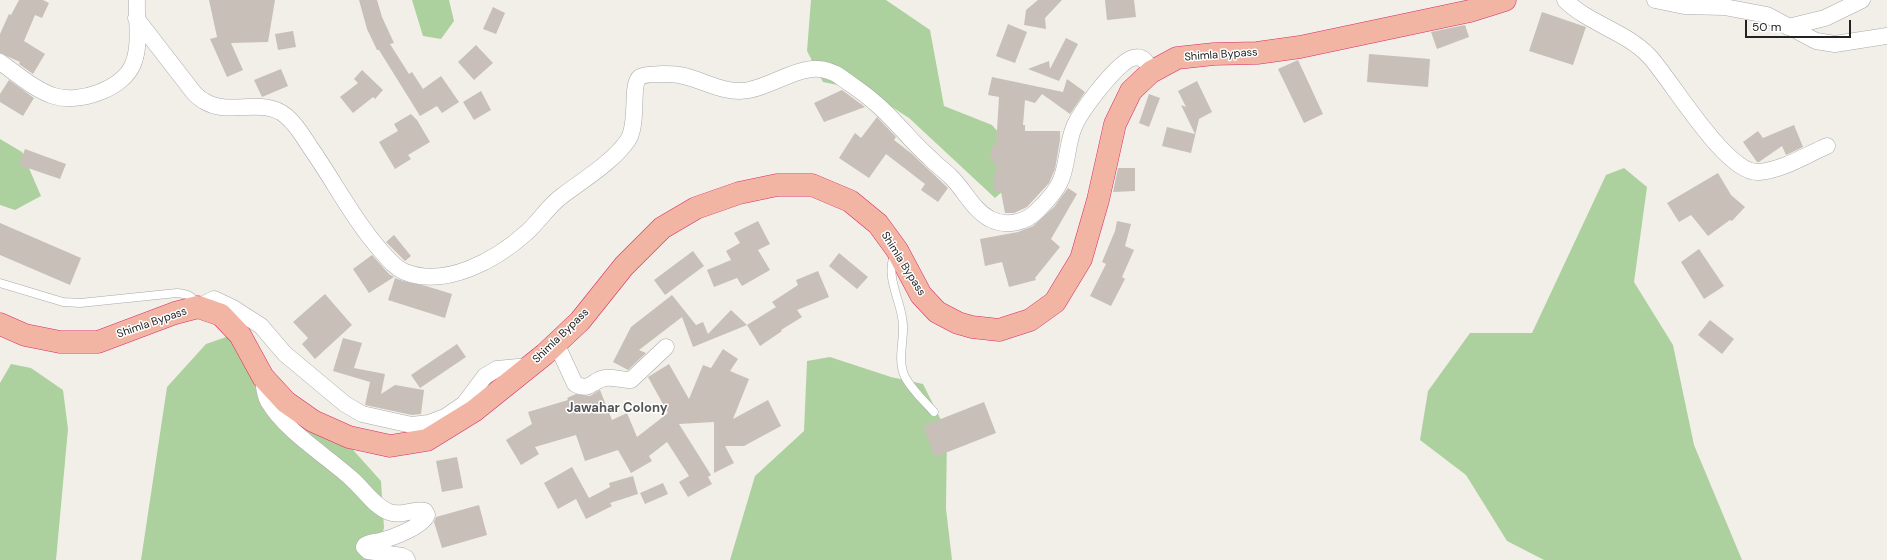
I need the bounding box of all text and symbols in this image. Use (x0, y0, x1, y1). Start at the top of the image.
scale bar (1747, 12, 1853, 38)
text: 50 m (1752, 19, 1781, 35)
street label: Shimla Bypass (1184, 46, 1258, 64)
street label: Shimla Bypass (878, 229, 928, 299)
street label: Shimla Bypass (115, 305, 189, 341)
street label: Shimla Bypass (530, 306, 592, 366)
district label: Jawahar Colony (566, 401, 668, 417)

